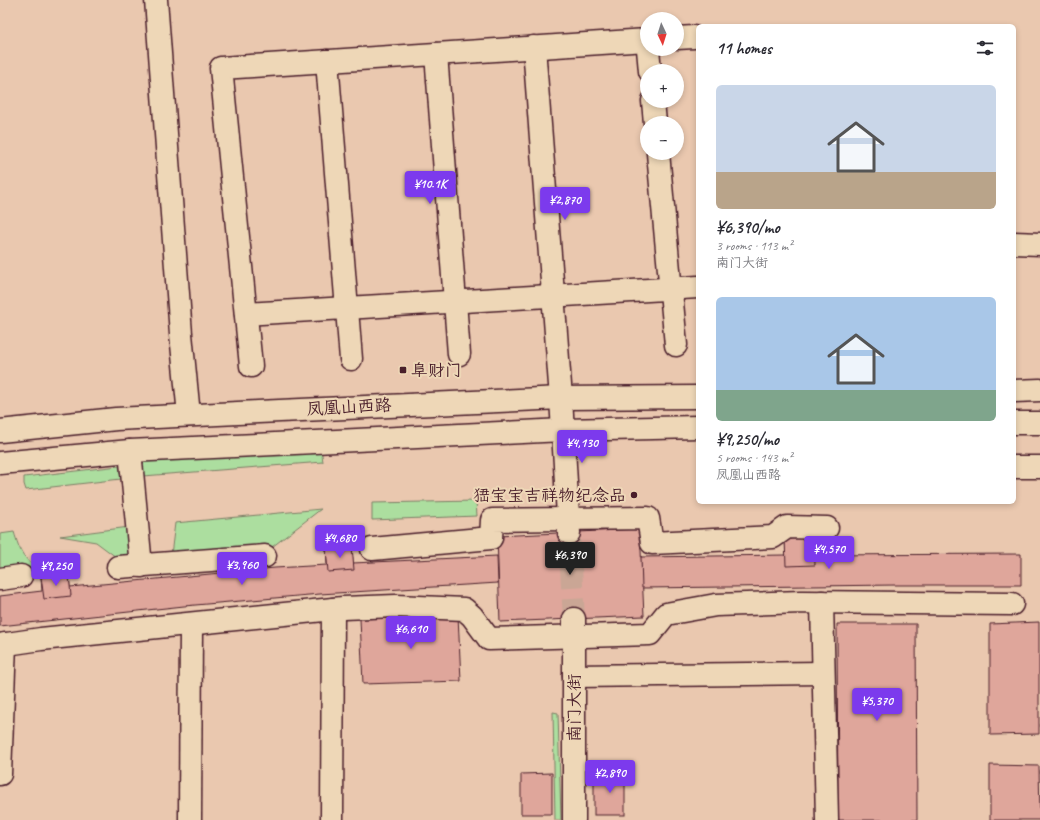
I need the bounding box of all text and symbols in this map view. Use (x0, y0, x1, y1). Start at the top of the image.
north arrow (640, 12, 684, 56)
map controls (640, 12, 684, 160)
icon: filters (974, 37, 996, 59)
text: 11 homes (716, 38, 772, 59)
button: + (640, 64, 684, 108)
icon: home (820, 111, 892, 183)
button: − (640, 116, 684, 160)
pin: ¥10.1K (397, 171, 463, 205)
text: ¥10.1K (414, 176, 446, 192)
pin: ¥2,870 (532, 187, 598, 221)
text: ¥2,870 (549, 192, 581, 208)
text: ¥6,390/mo (716, 217, 780, 238)
text: 3 rooms · 113 m² (716, 238, 792, 254)
text: 南门大街 (716, 255, 768, 271)
icon: home (820, 323, 892, 395)
place label: 阜财门 (411, 360, 462, 381)
marker: 阜财门 (398, 365, 408, 375)
street label: 凤凰山西路 (306, 394, 392, 420)
text: ¥9,250/mo (716, 429, 779, 450)
pin: ¥4,130 (549, 430, 615, 464)
text: ¥4,130 (566, 435, 598, 451)
text: 5 rooms · 143 m² (716, 450, 792, 466)
text: 凤凰山西路 (716, 467, 781, 483)
place label: 峱宝宝吉祥物纪念品 (473, 485, 626, 506)
marker: 峱宝宝吉祥物纪念品 (629, 490, 639, 500)
pin: ¥4,680 (307, 525, 373, 559)
text: ¥4,680 (324, 530, 356, 546)
pin: ¥4,570 (796, 536, 862, 570)
text: ¥4,570 (813, 541, 845, 557)
pin: ¥6,390 (537, 542, 603, 576)
text: ¥6,390 (554, 547, 586, 563)
pin: ¥3,960 (209, 552, 275, 586)
pin: ¥9,250 (23, 553, 89, 587)
text: ¥3,960 (226, 557, 258, 573)
text: ¥9,250 (40, 558, 72, 574)
pin: ¥6,610 (378, 616, 444, 650)
text: ¥6,610 (395, 621, 427, 637)
street label: 南门大街 (564, 674, 585, 742)
pin: ¥5,370 (844, 688, 910, 722)
text: ¥5,370 (861, 693, 893, 709)
pin: ¥2,890 (577, 760, 643, 794)
text: ¥2,890 (594, 765, 626, 781)

